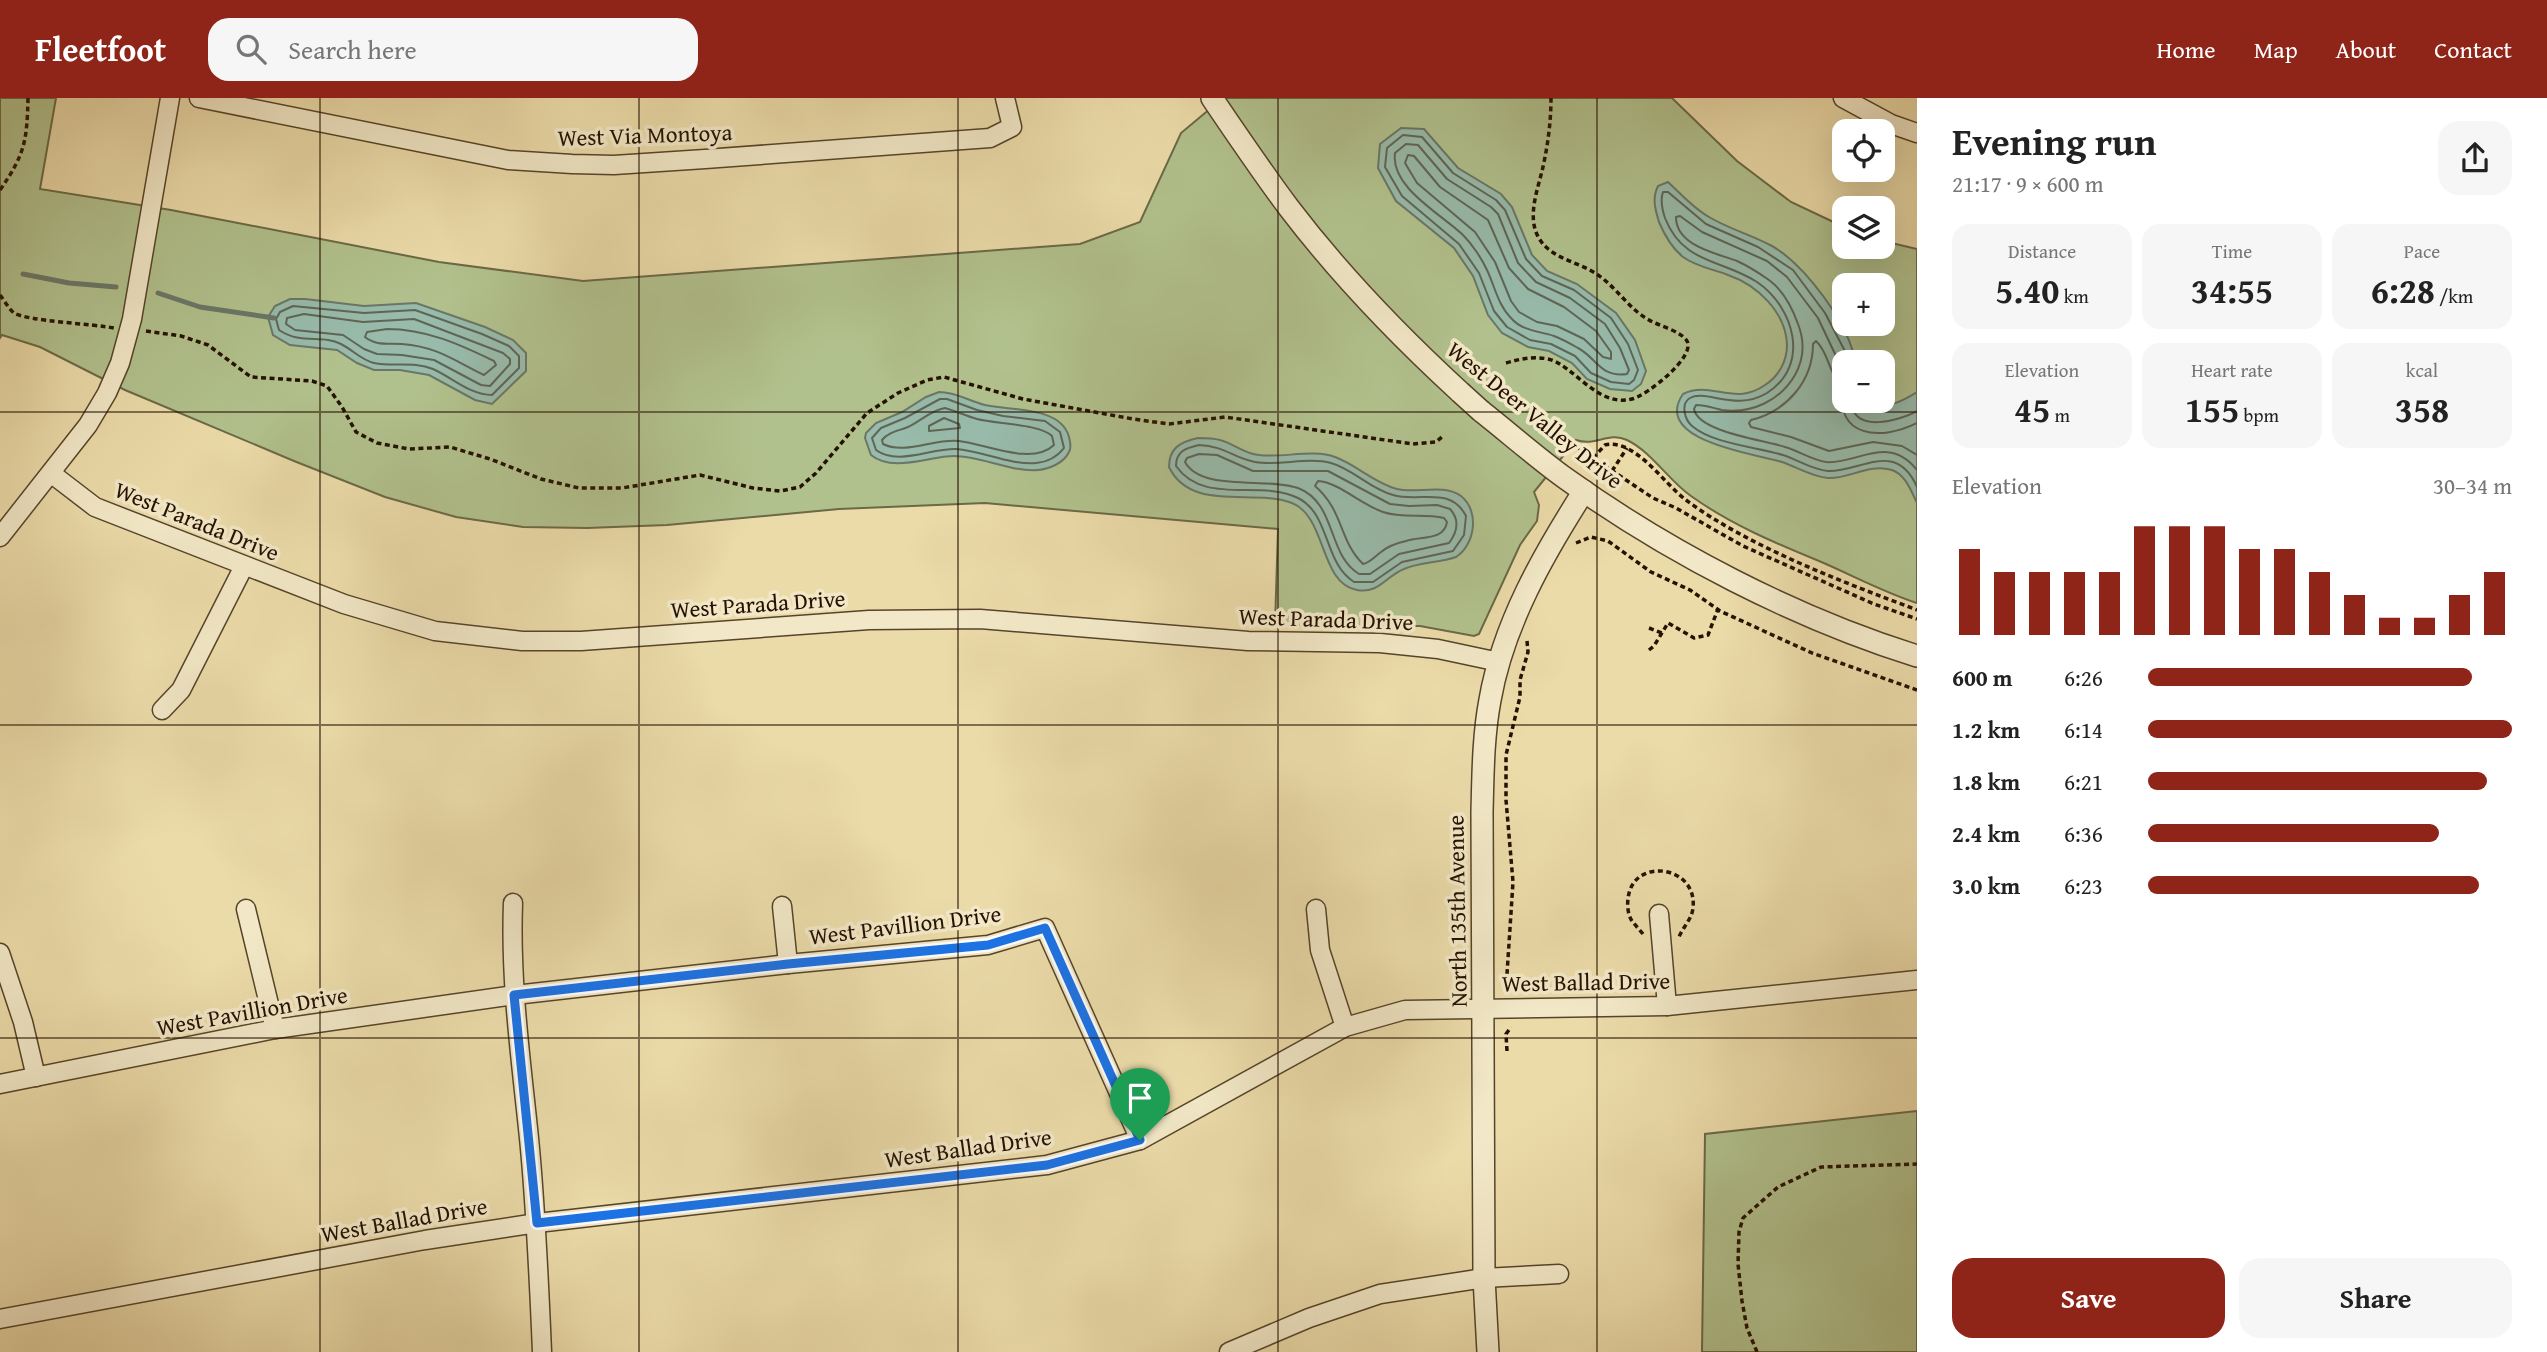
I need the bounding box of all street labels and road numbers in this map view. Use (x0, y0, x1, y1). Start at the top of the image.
street label: West Via Montoya (557, 115, 733, 154)
street label: West Deer Valley Drive (1440, 333, 1631, 496)
street label: West Parada Drive (110, 472, 284, 569)
street label: West Parada Drive (670, 581, 846, 626)
street label: West Parada Drive (1238, 599, 1414, 638)
street label: North 135th Avenue (1438, 815, 1475, 1007)
street label: West Pavillion Drive (807, 896, 1003, 953)
street label: West Ballad Drive (1502, 964, 1670, 999)
street label: West Pavillion Drive (154, 977, 350, 1044)
street label: West Ballad Drive (882, 1119, 1054, 1176)
street label: West Ballad Drive (318, 1189, 490, 1250)

